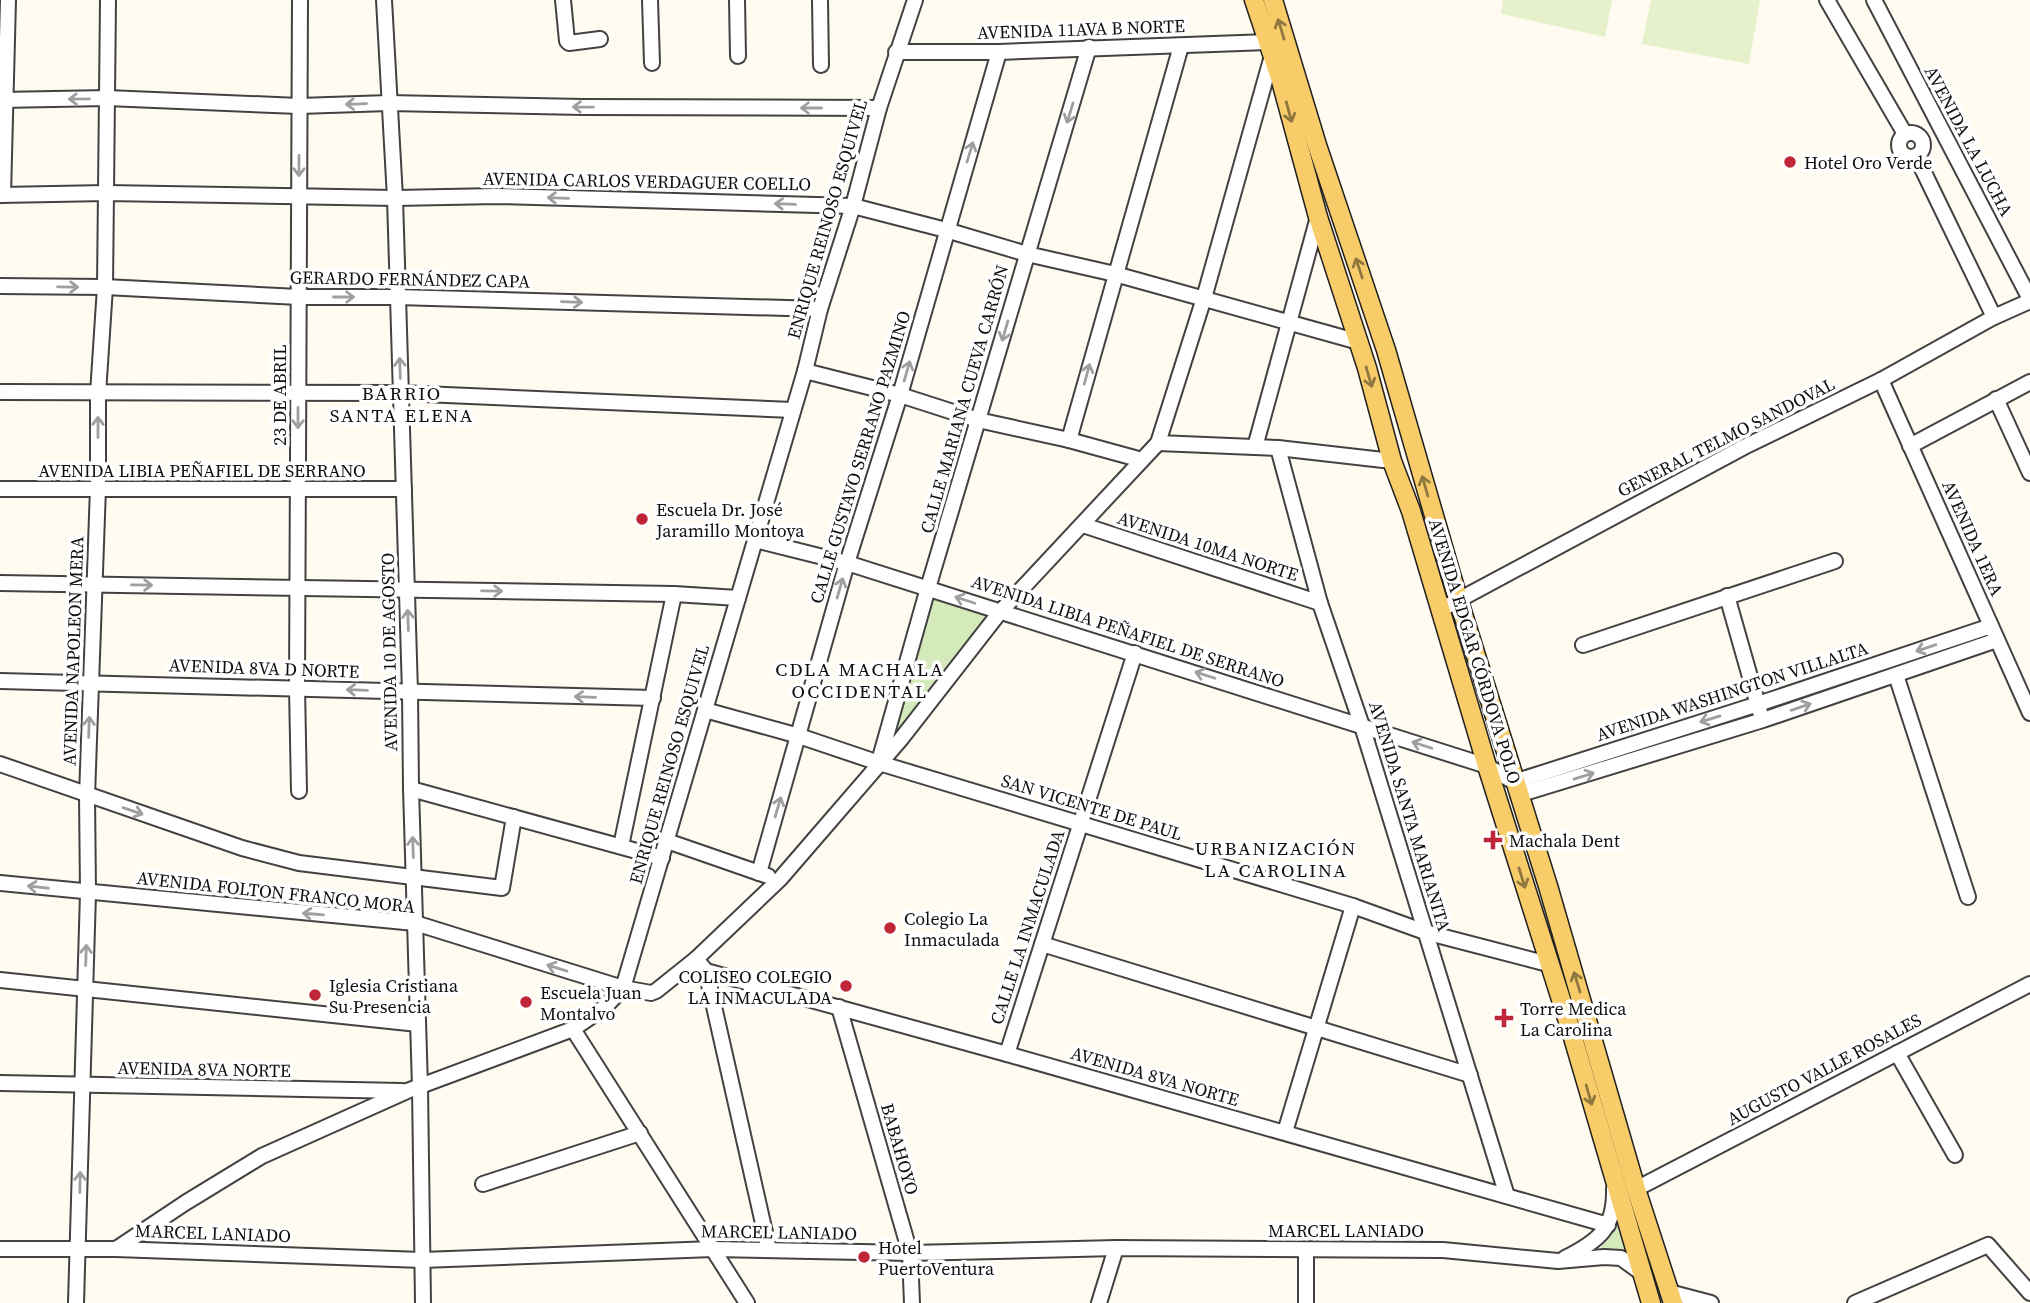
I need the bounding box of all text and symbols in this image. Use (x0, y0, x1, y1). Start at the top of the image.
street label: AVENIDA 11AVA B NORTE (977, 13, 1185, 45)
one-way arrow (1274, 18, 1287, 40)
street label: AVENIDA LA LUCHA (1919, 61, 2019, 221)
one-way arrow (68, 92, 91, 105)
street label: ENRIQUE REINOSO ESQUIVEL (781, 96, 873, 342)
one-way arrow (344, 97, 367, 111)
one-way arrow (572, 100, 595, 114)
one-way arrow (1283, 100, 1296, 123)
one-way arrow (799, 101, 822, 115)
one-way arrow (1062, 101, 1075, 123)
one-way arrow (964, 141, 977, 163)
place label: Hotel Oro Verde (1804, 150, 1932, 175)
one-way arrow (292, 154, 306, 177)
marker: Hotel Oro Verde (1782, 154, 1798, 170)
street label: AVENIDA CARLOS VERDAGUER COELLO (483, 166, 811, 196)
one-way arrow (547, 191, 570, 204)
one-way arrow (774, 197, 797, 211)
one-way arrow (1352, 258, 1364, 280)
street label: CALLE MARIANA CUEVA CARRÓN (914, 262, 1014, 536)
street label: GERARDO FERNÁNDEZ CAPA (290, 264, 530, 294)
one-way arrow (56, 280, 79, 293)
one-way arrow (333, 290, 356, 304)
one-way arrow (560, 295, 583, 309)
street label: CALLE GUSTAVO SERRANO PAZMINO (803, 307, 917, 607)
one-way arrow (997, 319, 1010, 341)
street label: 23 DE ABRIL (267, 344, 292, 446)
one-way arrow (393, 357, 406, 380)
one-way arrow (901, 360, 914, 383)
one-way arrow (1082, 363, 1095, 385)
one-way arrow (1363, 365, 1376, 387)
street label: GENERAL TELMO SANDOVAL (1613, 371, 1839, 503)
district label: BARRIO SANTA ELENA (330, 380, 474, 428)
one-way arrow (291, 406, 305, 429)
one-way arrow (91, 415, 105, 438)
street label: AVENIDA LIBIA PEÑAFIEL DE SERRANO (38, 458, 366, 483)
one-way arrow (1418, 475, 1431, 497)
street label: AVENIDA 1ERA (1936, 476, 2010, 600)
place label: Escuela Dr. José Jaramillo Montoya (655, 497, 805, 543)
street label: AVENIDA 10MA NORTE (1114, 505, 1302, 587)
marker: Escuela Dr. José Jaramillo Montoya (634, 511, 650, 527)
street label: AVENIDA EDGAR CÓRDOVA POLO (1423, 515, 1527, 787)
street label: AVENIDA NAPOLEON MERA (57, 536, 89, 766)
street label: AVENIDA 10 DE AGOSTO (375, 552, 403, 752)
street label: AVENIDA LIBIA PEÑAFIEL DE SERRANO (968, 569, 1288, 693)
one-way arrow (835, 578, 848, 600)
one-way arrow (130, 579, 153, 592)
one-way arrow (480, 585, 503, 598)
one-way arrow (954, 593, 976, 605)
one-way arrow (401, 609, 415, 632)
street label: AVENIDA WASHINGTON VILLALTA (1593, 635, 1871, 747)
street label: ENRIQUE REINOSO ESQUIVEL (623, 641, 715, 887)
one-way arrow (1916, 642, 1938, 655)
street label: AVENIDA 8VA D NORTE (168, 652, 360, 684)
district label: CDLA MACHALA OCCIDENTAL (775, 656, 945, 704)
one-way arrow (1195, 668, 1217, 681)
one-way arrow (346, 683, 369, 697)
one-way arrow (574, 690, 597, 703)
street label: AVENIDA SANTA MARIANITA (1363, 698, 1457, 934)
one-way arrow (1789, 700, 1811, 712)
one-way arrow (1700, 714, 1722, 727)
one-way arrow (83, 716, 96, 739)
one-way arrow (1411, 738, 1433, 750)
street label: SAN VICENTE DE PAUL (998, 768, 1186, 846)
one-way arrow (1572, 768, 1594, 781)
one-way arrow (773, 796, 786, 818)
one-way arrow (122, 806, 144, 819)
street label: CALLE LA INMACULADA (984, 826, 1070, 1028)
place label: Machala Dent (1509, 828, 1620, 853)
marker: Machala Dent (1483, 830, 1503, 850)
district label: URBANIZACIÓN LA CAROLINA (1195, 835, 1357, 883)
one-way arrow (406, 836, 419, 859)
street label: AVENIDA FOLTON FRANCO MORA (136, 865, 416, 919)
one-way arrow (1516, 867, 1529, 889)
one-way arrow (27, 880, 49, 893)
place label: Colegio La Inmaculada (904, 906, 1001, 952)
one-way arrow (302, 907, 325, 920)
marker: Colegio La Inmaculada (882, 920, 898, 936)
one-way arrow (79, 944, 92, 967)
one-way arrow (547, 960, 569, 973)
place label: COLISEO COLEGIO LA INMACULADA (679, 964, 832, 1010)
one-way arrow (1569, 971, 1582, 993)
place label: Iglesia Cristiana Su Presencia (329, 973, 459, 1019)
marker: COLISEO COLEGIO LA INMACULADA (838, 978, 854, 994)
place label: Escuela Juan Montalvo (540, 980, 642, 1026)
marker: Iglesia Cristiana Su Presencia (307, 987, 323, 1003)
marker: Escuela Juan Montalvo (518, 994, 534, 1010)
place label: Torre Medica La Carolina (1520, 996, 1627, 1042)
street label: AUGUSTO VALLE ROSALES (1722, 1007, 1926, 1131)
marker: Torre Medica La Carolina (1494, 1008, 1514, 1028)
street label: AVENIDA 8VA NORTE (1068, 1040, 1242, 1112)
street label: AVENIDA 8VA NORTE (117, 1055, 291, 1083)
one-way arrow (1584, 1084, 1597, 1106)
street label: BABAHOYO (875, 1100, 925, 1198)
one-way arrow (73, 1171, 87, 1194)
street label: MARCEL LANIADO (135, 1218, 291, 1248)
street label: MARCEL LANIADO (701, 1218, 857, 1246)
street label: MARCEL LANIADO (1268, 1218, 1424, 1243)
place label: Hotel PuertoVentura (878, 1235, 995, 1281)
marker: Hotel PuertoVentura (856, 1249, 872, 1265)

